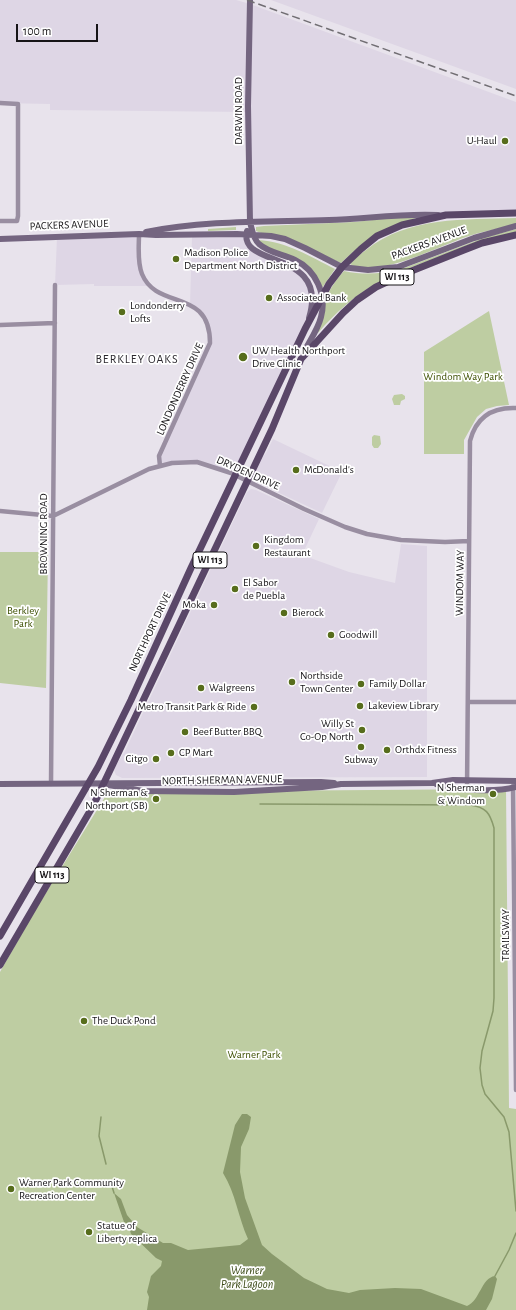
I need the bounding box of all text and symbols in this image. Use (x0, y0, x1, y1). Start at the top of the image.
scale bar (18, 16, 100, 42)
text: 100 m (23, 25, 51, 37)
street label: DARWIN ROAD (232, 77, 246, 145)
place label: U-Haul (467, 134, 497, 148)
marker: U-Haul (500, 136, 510, 146)
street label: PACKERS AVENUE (29, 217, 109, 233)
street label: PACKERS AVENUE (390, 223, 468, 263)
place label: Madison Police Department North District (184, 246, 297, 272)
marker: Madison Police Department North District (171, 254, 181, 264)
road number: WI 113 (380, 269, 414, 285)
place label: Associated Bank (277, 291, 346, 305)
marker: Associated Bank (264, 293, 274, 303)
place label: Londonderry Lofts (130, 299, 185, 325)
marker: Londonderry Lofts (117, 307, 127, 317)
street label: LONDONDERRY DRIVE (154, 341, 206, 437)
place label: UW Health Northport Drive Clinic (252, 344, 345, 370)
marker: UW Health Northport Drive Clinic (237, 351, 249, 363)
district label: BERKLEY OAKS (95, 352, 179, 366)
park label: Windom Way Park (423, 370, 503, 384)
street label: DRYDEN DRIVE (214, 453, 282, 493)
place label: McDonald's (304, 463, 354, 477)
marker: McDonald's (291, 465, 301, 475)
street label: BROWNING ROAD (37, 493, 51, 575)
place label: Kingdom Restaurant (264, 533, 311, 559)
marker: Kingdom Restaurant (251, 541, 261, 551)
street label: WINDOM WAY (453, 550, 467, 616)
road number: WI 113 (193, 552, 227, 568)
place label: El Sabor de Puebla (243, 576, 285, 602)
marker: El Sabor de Puebla (230, 584, 240, 594)
street label: NORTHPORT DRIVE (126, 590, 174, 674)
place label: Moka (182, 598, 206, 612)
marker: Moka (209, 600, 219, 610)
park label: Berkley Park (7, 604, 39, 630)
place label: Bierock (292, 606, 324, 620)
marker: Bierock (279, 608, 289, 618)
place label: Goodwill (339, 628, 377, 642)
marker: Goodwill (326, 630, 336, 640)
place label: Northside Town Center (300, 669, 353, 695)
marker: Northside Town Center (287, 677, 297, 687)
place label: Family Dollar (369, 677, 426, 691)
marker: Family Dollar (356, 679, 366, 689)
place label: Walgreens (209, 681, 255, 695)
marker: Walgreens (196, 683, 206, 693)
place label: Lakeview Library (368, 699, 439, 713)
place label: Metro Transit Park & Ride (138, 700, 246, 714)
marker: Lakeview Library (355, 701, 365, 711)
marker: Metro Transit Park & Ride (249, 702, 259, 712)
place label: Willy St Co-Op North (300, 717, 354, 743)
place label: Beef Butter BBQ (193, 725, 262, 739)
marker: Willy St Co-Op North (357, 725, 367, 735)
marker: Beef Butter BBQ (180, 727, 190, 737)
marker: Subway (356, 742, 366, 752)
place label: Orthdx Fitness (395, 743, 457, 757)
marker: Orthdx Fitness (382, 745, 392, 755)
place label: CP Mart (179, 746, 213, 760)
marker: CP Mart (166, 748, 176, 758)
place label: Citgo (126, 752, 148, 766)
place label: Subway (344, 753, 378, 767)
marker: Citgo (151, 754, 161, 764)
street label: NORTH SHERMAN AVENUE (162, 772, 282, 788)
place label: N Sherman & Windom (437, 781, 485, 807)
place label: N Sherman & Northport (SB) (85, 786, 148, 812)
marker: N Sherman & Windom (488, 789, 498, 799)
marker: N Sherman & Northport (SB) (151, 794, 161, 804)
road number: WI 113 (35, 867, 69, 883)
street label: TRAILSWAY (499, 909, 513, 961)
place label: The Duck Pond (92, 1014, 156, 1028)
marker: The Duck Pond (79, 1016, 89, 1026)
park label: Warner Park (228, 1048, 280, 1062)
place label: Warner Park Community Recreation Center (19, 1176, 124, 1202)
marker: Warner Park Community Recreation Center (6, 1184, 16, 1194)
place label: Statue of Liberty replica (97, 1219, 157, 1245)
marker: Statue of Liberty replica (84, 1227, 94, 1237)
water label: Warner Park Lagoon (221, 1263, 273, 1291)

